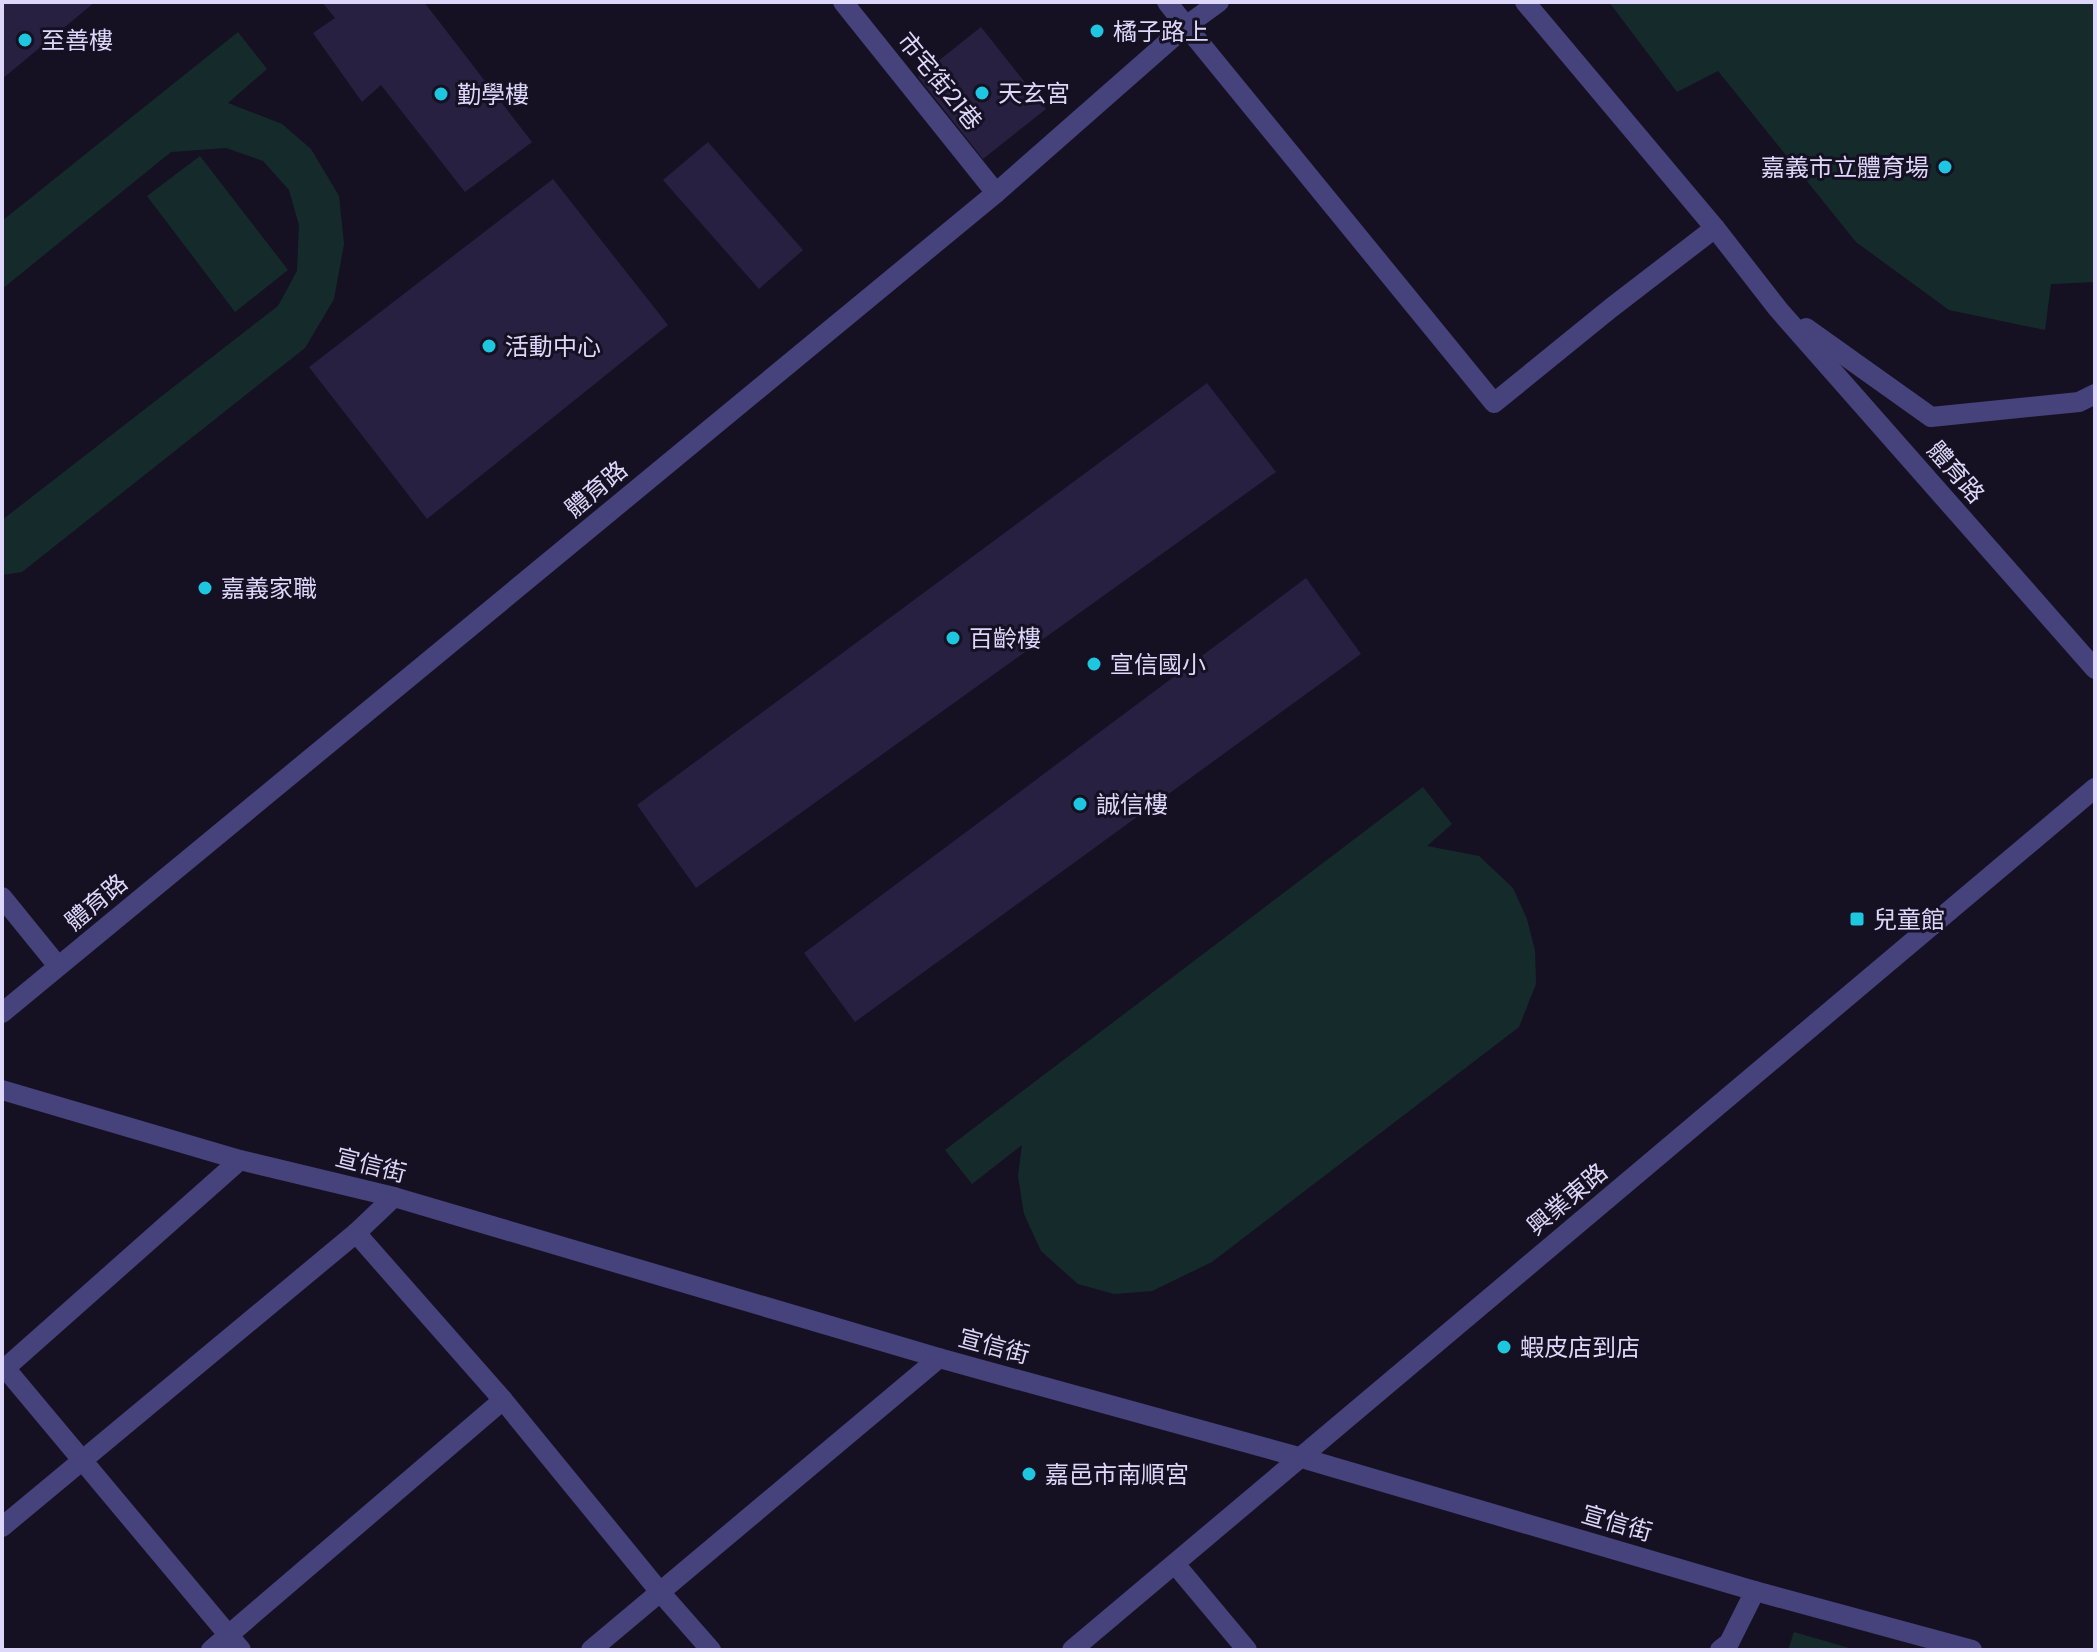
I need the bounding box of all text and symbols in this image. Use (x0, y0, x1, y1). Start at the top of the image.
place label: 橘子路上 (1113, 15, 1209, 48)
marker: 橘子路上 (1088, 22, 1106, 40)
place label: 至善樓 (41, 24, 113, 57)
street label: 市宅街21巷 (890, 25, 990, 137)
marker: 至善樓 (16, 31, 34, 49)
place label: 天玄宮 (998, 77, 1070, 110)
place label: 勤學樓 (457, 78, 529, 111)
marker: 天玄宮 (973, 84, 991, 102)
marker: 勤學樓 (432, 85, 450, 103)
place label: 嘉義市立體育場 (1761, 151, 1929, 184)
marker: 嘉義市立體育場 (1936, 158, 1954, 176)
place label: 活動中心 (505, 330, 601, 363)
marker: 活動中心 (480, 337, 498, 355)
street label: 體育路 (1920, 434, 1992, 510)
street label: 體育路 (558, 453, 634, 525)
place label: 嘉義家職 (221, 572, 317, 605)
marker: 嘉義家職 (196, 579, 214, 597)
place label: 百齡樓 (969, 622, 1041, 655)
marker: 百齡樓 (944, 629, 962, 647)
place label: 宣信國小 (1110, 648, 1206, 681)
marker: 宣信國小 (1085, 655, 1103, 673)
place label: 誠信樓 (1096, 788, 1168, 821)
marker: 誠信樓 (1071, 795, 1089, 813)
street label: 體育路 (58, 866, 134, 938)
place label: 兒童館 (1873, 903, 1945, 936)
marker: 兒童館 (1848, 910, 1866, 928)
street label: 宣信街 (332, 1140, 410, 1190)
street label: 興業東路 (1520, 1156, 1614, 1242)
street label: 宣信街 (955, 1321, 1033, 1371)
place label: 蝦皮店到店 (1520, 1331, 1640, 1364)
marker: 蝦皮店到店 (1495, 1338, 1513, 1356)
place label: 嘉邑市南順宮 (1045, 1458, 1189, 1491)
marker: 嘉邑市南順宮 (1020, 1465, 1038, 1483)
street label: 宣信街 (1578, 1497, 1656, 1549)

